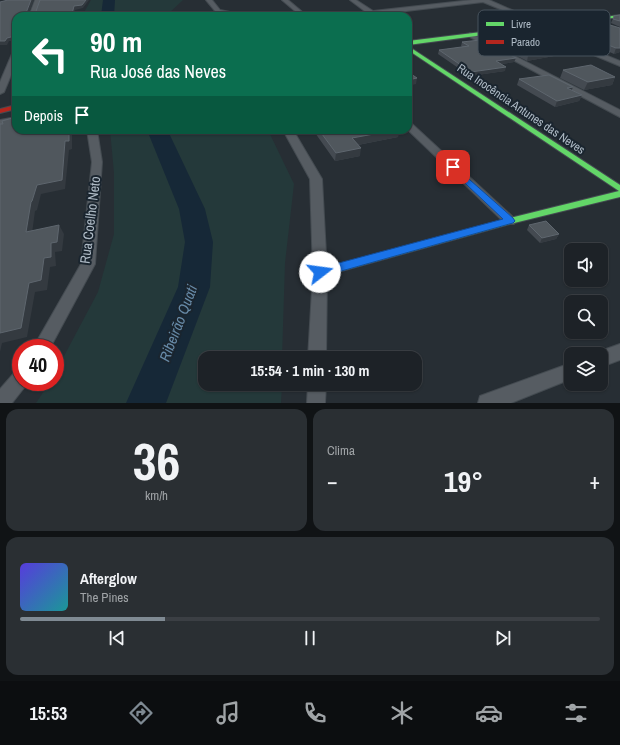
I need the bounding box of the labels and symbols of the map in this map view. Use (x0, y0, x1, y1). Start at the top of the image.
legend (478, 10, 610, 56)
text: Livre (511, 17, 531, 31)
text: Parado (511, 35, 540, 49)
street label: Rua Inocência Antunes das Neves (454, 60, 588, 158)
pin (436, 150, 470, 184)
street label: Rua Coelho Neto (76, 175, 104, 265)
position arrow (299, 251, 341, 293)
water label: Ribeirão Quati (154, 281, 202, 364)
speed limit sign: 40 (12, 339, 64, 391)

